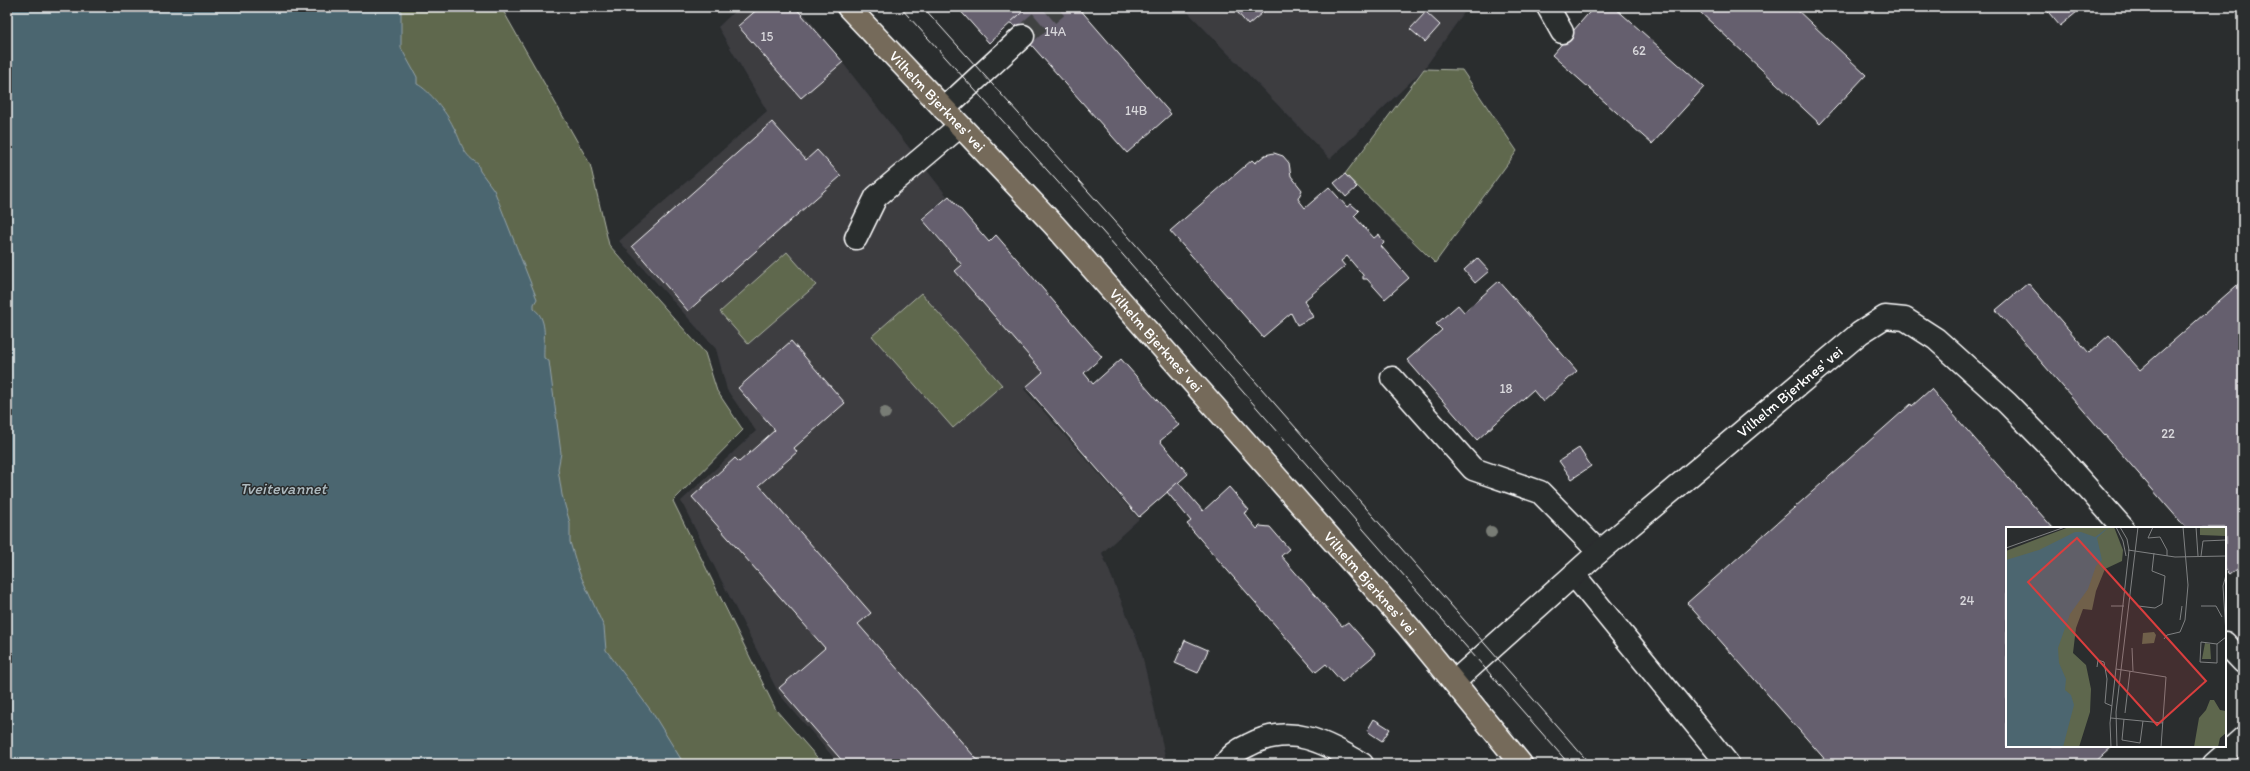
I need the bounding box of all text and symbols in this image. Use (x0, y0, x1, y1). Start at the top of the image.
house number: 14A (1044, 24, 1067, 39)
house number: 15 (761, 29, 774, 44)
house number: 62 (1632, 43, 1646, 58)
street label: Vilhelm Bjerknes' vei (885, 47, 989, 156)
house number: 14B (1125, 103, 1147, 118)
street label: Vilhelm Bjerknes' vei (1105, 285, 1207, 396)
street label: Vilhelm Bjerknes' vei (1733, 342, 1846, 441)
house number: 18 (1499, 381, 1513, 396)
house number: 22 (2161, 426, 2175, 441)
water label: Tveitevannet (239, 479, 329, 498)
inset map (2006, 527, 2226, 747)
street label: Vilhelm Bjerknes' vei (1320, 528, 1421, 639)
house number: 24 (1960, 593, 1975, 608)

